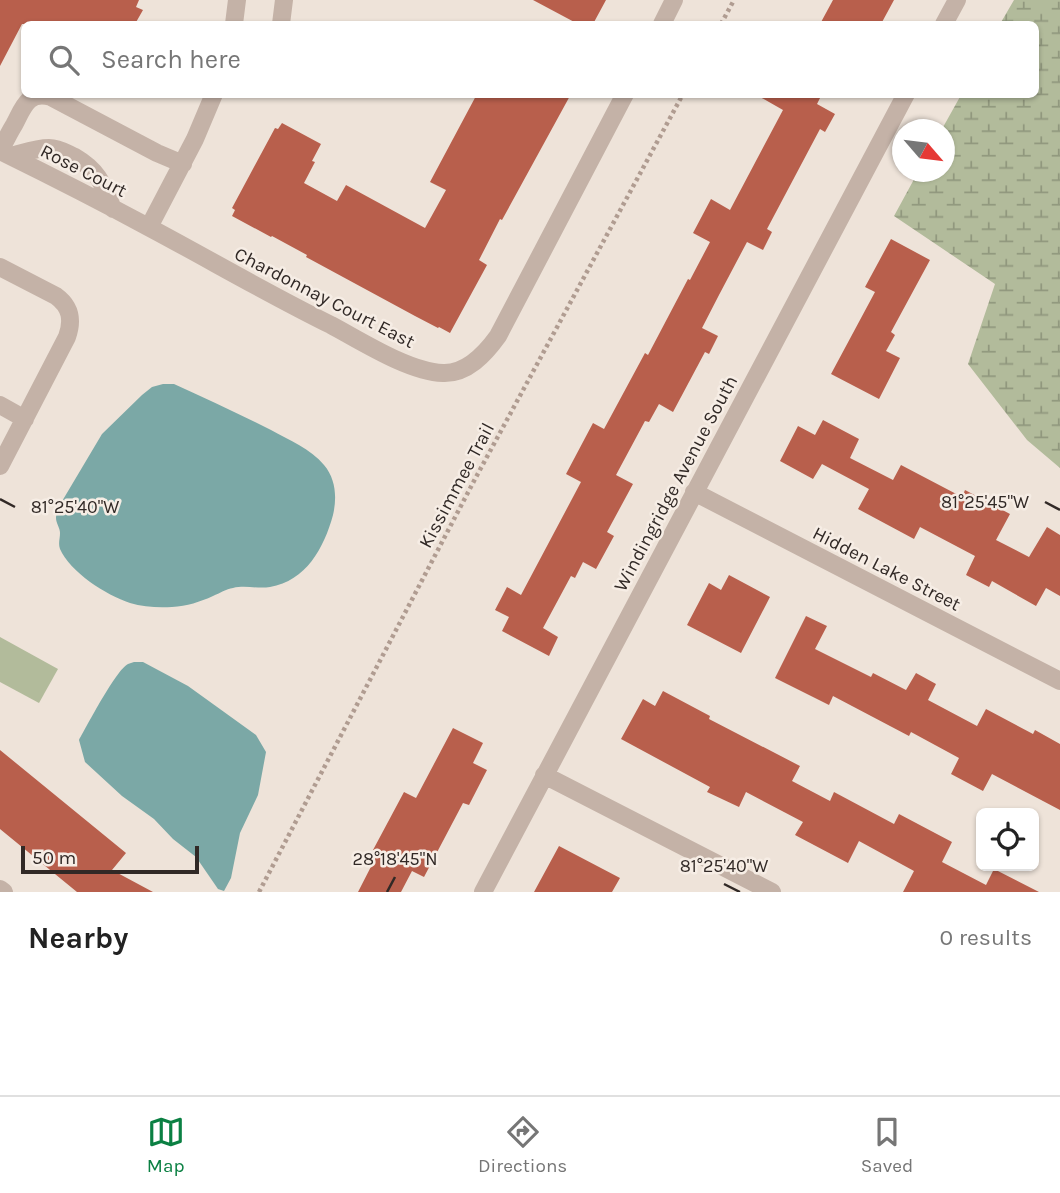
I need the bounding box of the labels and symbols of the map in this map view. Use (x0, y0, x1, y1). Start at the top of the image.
north arrow (892, 119, 955, 182)
street label: Rose Court (37, 140, 130, 202)
street label: Chardonnay Court East (231, 243, 418, 353)
street label: Windingridge Avenue South (610, 372, 742, 595)
street label: Kissimmee Trail (415, 419, 499, 552)
text: 81°25'45"W (941, 491, 1029, 513)
text: 81°25'40"W (31, 496, 119, 518)
street label: Hidden Lake Street (809, 522, 964, 616)
scale bar (21, 843, 200, 875)
text: 28°18'45"N (352, 848, 438, 870)
text: 81°25'40"W (680, 855, 768, 877)

